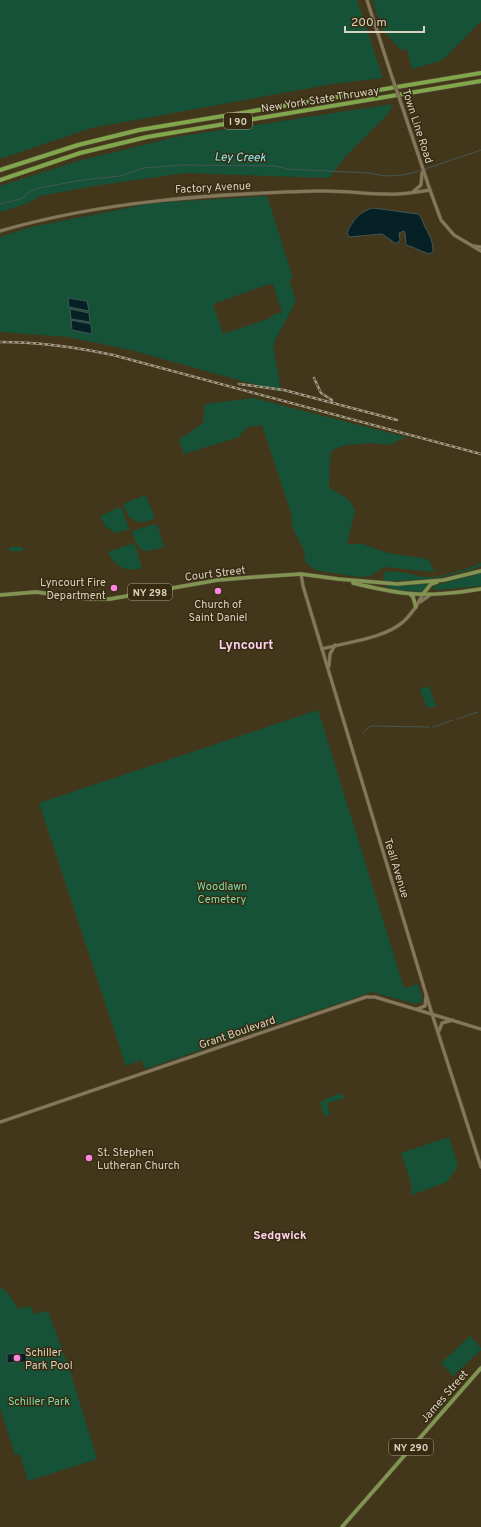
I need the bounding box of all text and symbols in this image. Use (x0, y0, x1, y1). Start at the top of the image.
scale bar (345, 8, 424, 34)
text: 200 m (351, 15, 387, 31)
street label: New York State Thruway (260, 84, 380, 116)
street label: Town Line Road (398, 87, 436, 165)
road number: I 90 (224, 113, 252, 129)
water label: Ley Creek (214, 150, 267, 166)
street label: Factory Avenue (175, 179, 251, 197)
street label: Court Street (184, 563, 246, 585)
place label: Lyncourt Fire Department (40, 576, 106, 603)
marker: Lyncourt Fire Department (109, 583, 119, 593)
road number: NY 298 (128, 584, 172, 600)
marker: Church of Saint Daniel (213, 586, 223, 596)
place label: Church of Saint Daniel (189, 598, 247, 625)
district label: Lyncourt (219, 638, 273, 654)
street label: Teall Avenue (380, 837, 412, 900)
park label: Woodlawn Cemetery (197, 880, 247, 907)
street label: Grant Boulevard (197, 1013, 277, 1053)
place label: St. Stephen Lutheran Church (97, 1146, 180, 1173)
marker: St. Stephen Lutheran Church (84, 1153, 94, 1163)
district label: Sedgwick (253, 1228, 307, 1244)
place label: Schiller Park Pool (25, 1346, 73, 1373)
marker: Schiller Park Pool (12, 1353, 22, 1363)
street label: James Street (418, 1367, 471, 1426)
park label: Schiller Park (8, 1395, 70, 1409)
road number: NY 290 (389, 1439, 433, 1455)

